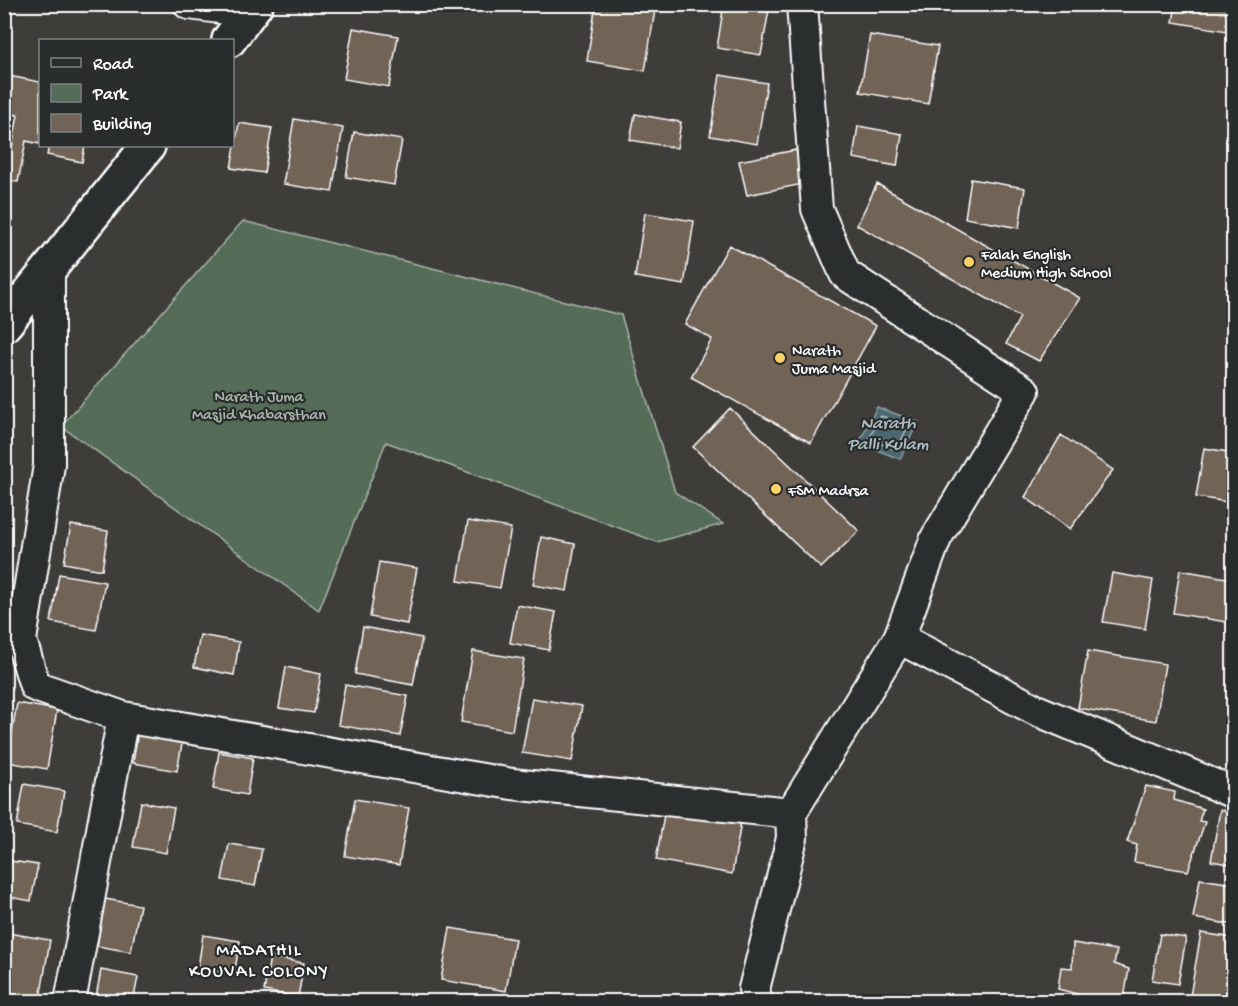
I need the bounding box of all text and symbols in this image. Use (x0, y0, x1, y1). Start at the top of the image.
legend (39, 39, 234, 147)
text: Road (93, 55, 134, 76)
text: Park (92, 85, 129, 106)
text: Building (92, 115, 152, 136)
place label: Falah English Medium High School (980, 247, 1112, 284)
marker: Falah English Medium High School (962, 255, 976, 269)
place label: Narath Juma Masjid (792, 343, 877, 380)
marker: Narath Juma Masjid (773, 351, 787, 365)
park label: Narath Juma Masjid Khabarsthan (192, 389, 326, 426)
water label: Narath Palli Kulam (847, 414, 929, 456)
marker: FSM Madrsa (769, 482, 783, 496)
place label: FSM Madrsa (787, 483, 869, 502)
district label: MADATHIL KOUVAL COLONY (189, 941, 329, 983)

